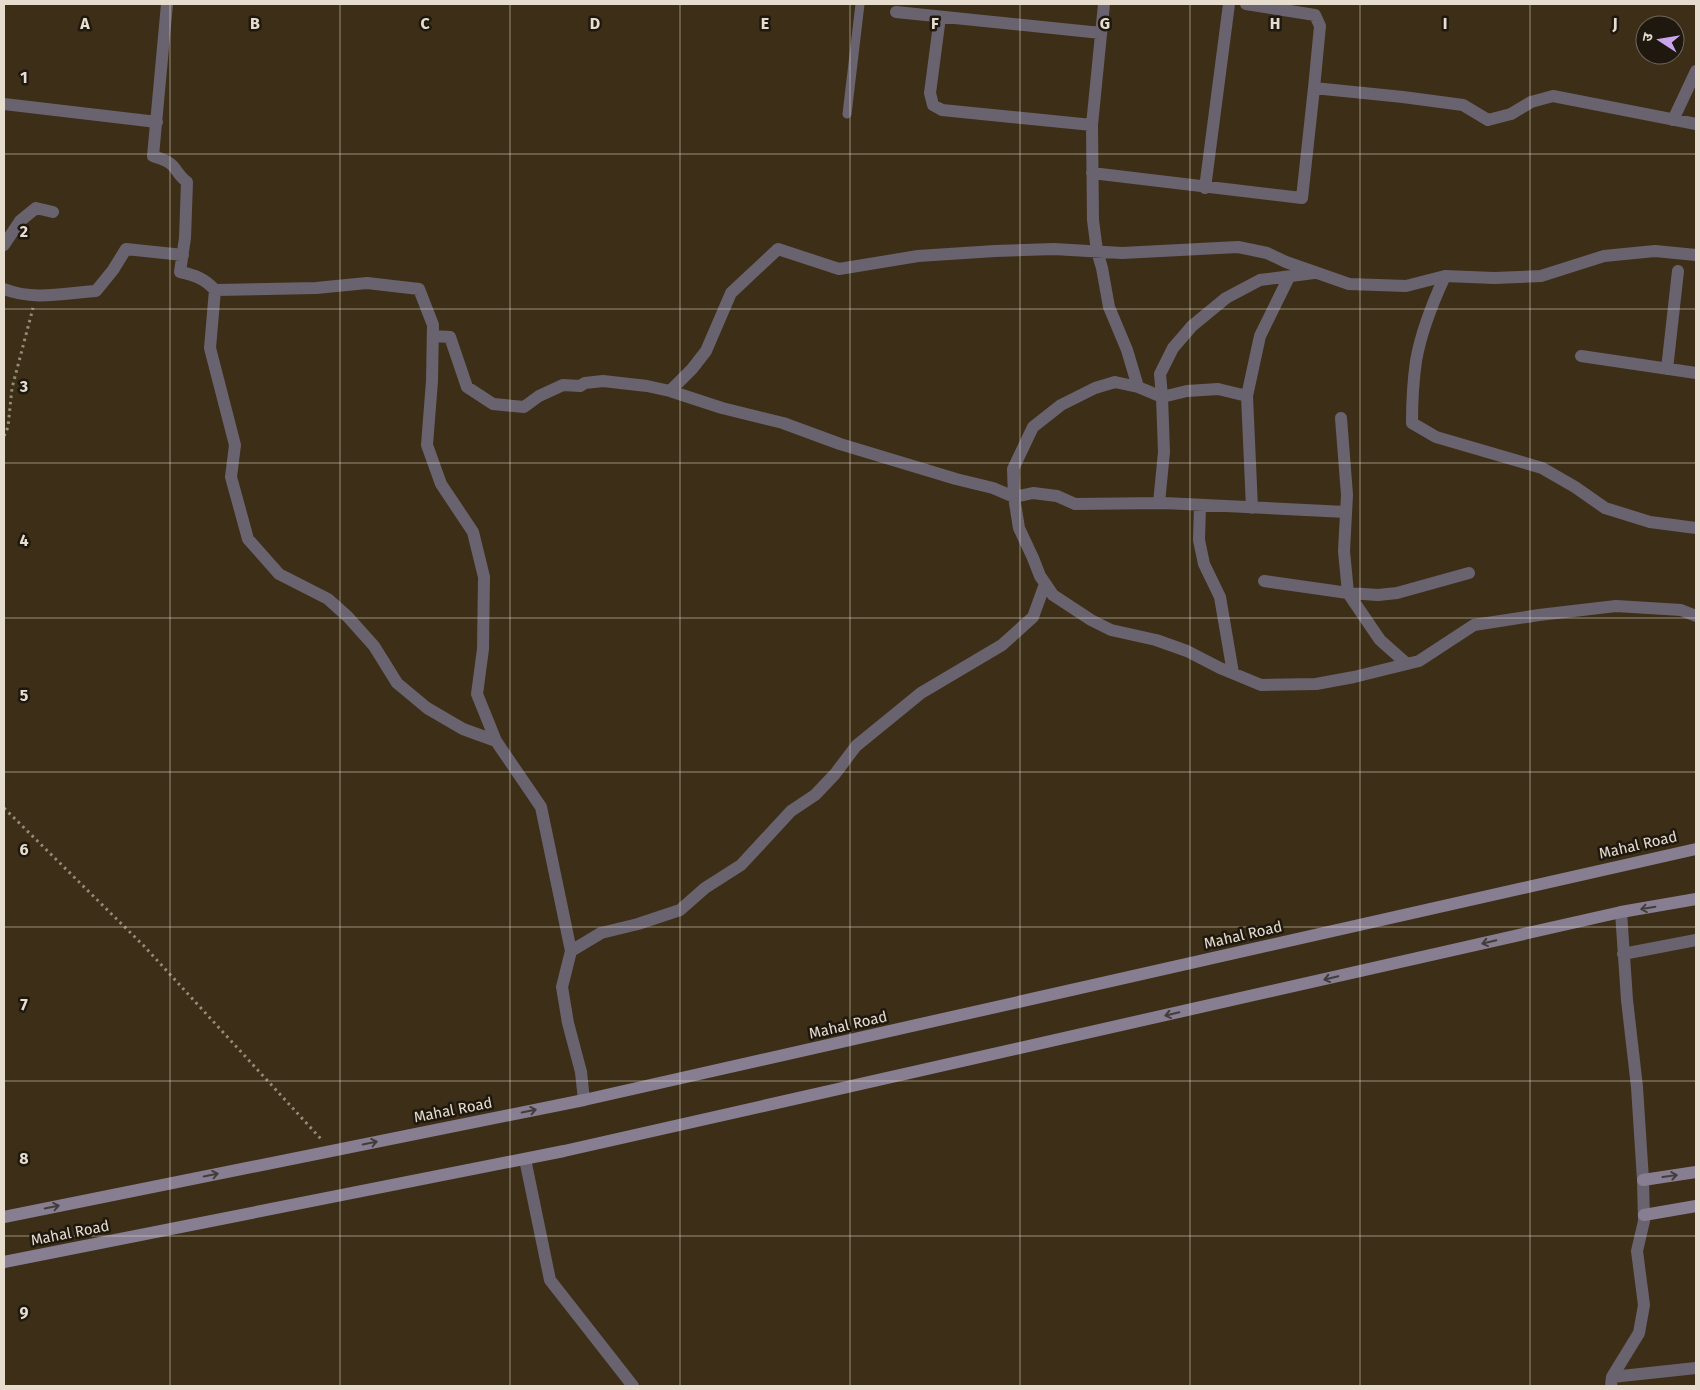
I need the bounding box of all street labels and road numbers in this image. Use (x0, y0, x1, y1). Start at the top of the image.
street label: Mahal Road (1597, 827, 1679, 863)
street label: Mahal Road (1202, 917, 1284, 953)
street label: Mahal Road (807, 1007, 889, 1043)
street label: Mahal Road (412, 1094, 494, 1126)
street label: Mahal Road (29, 1217, 111, 1249)

